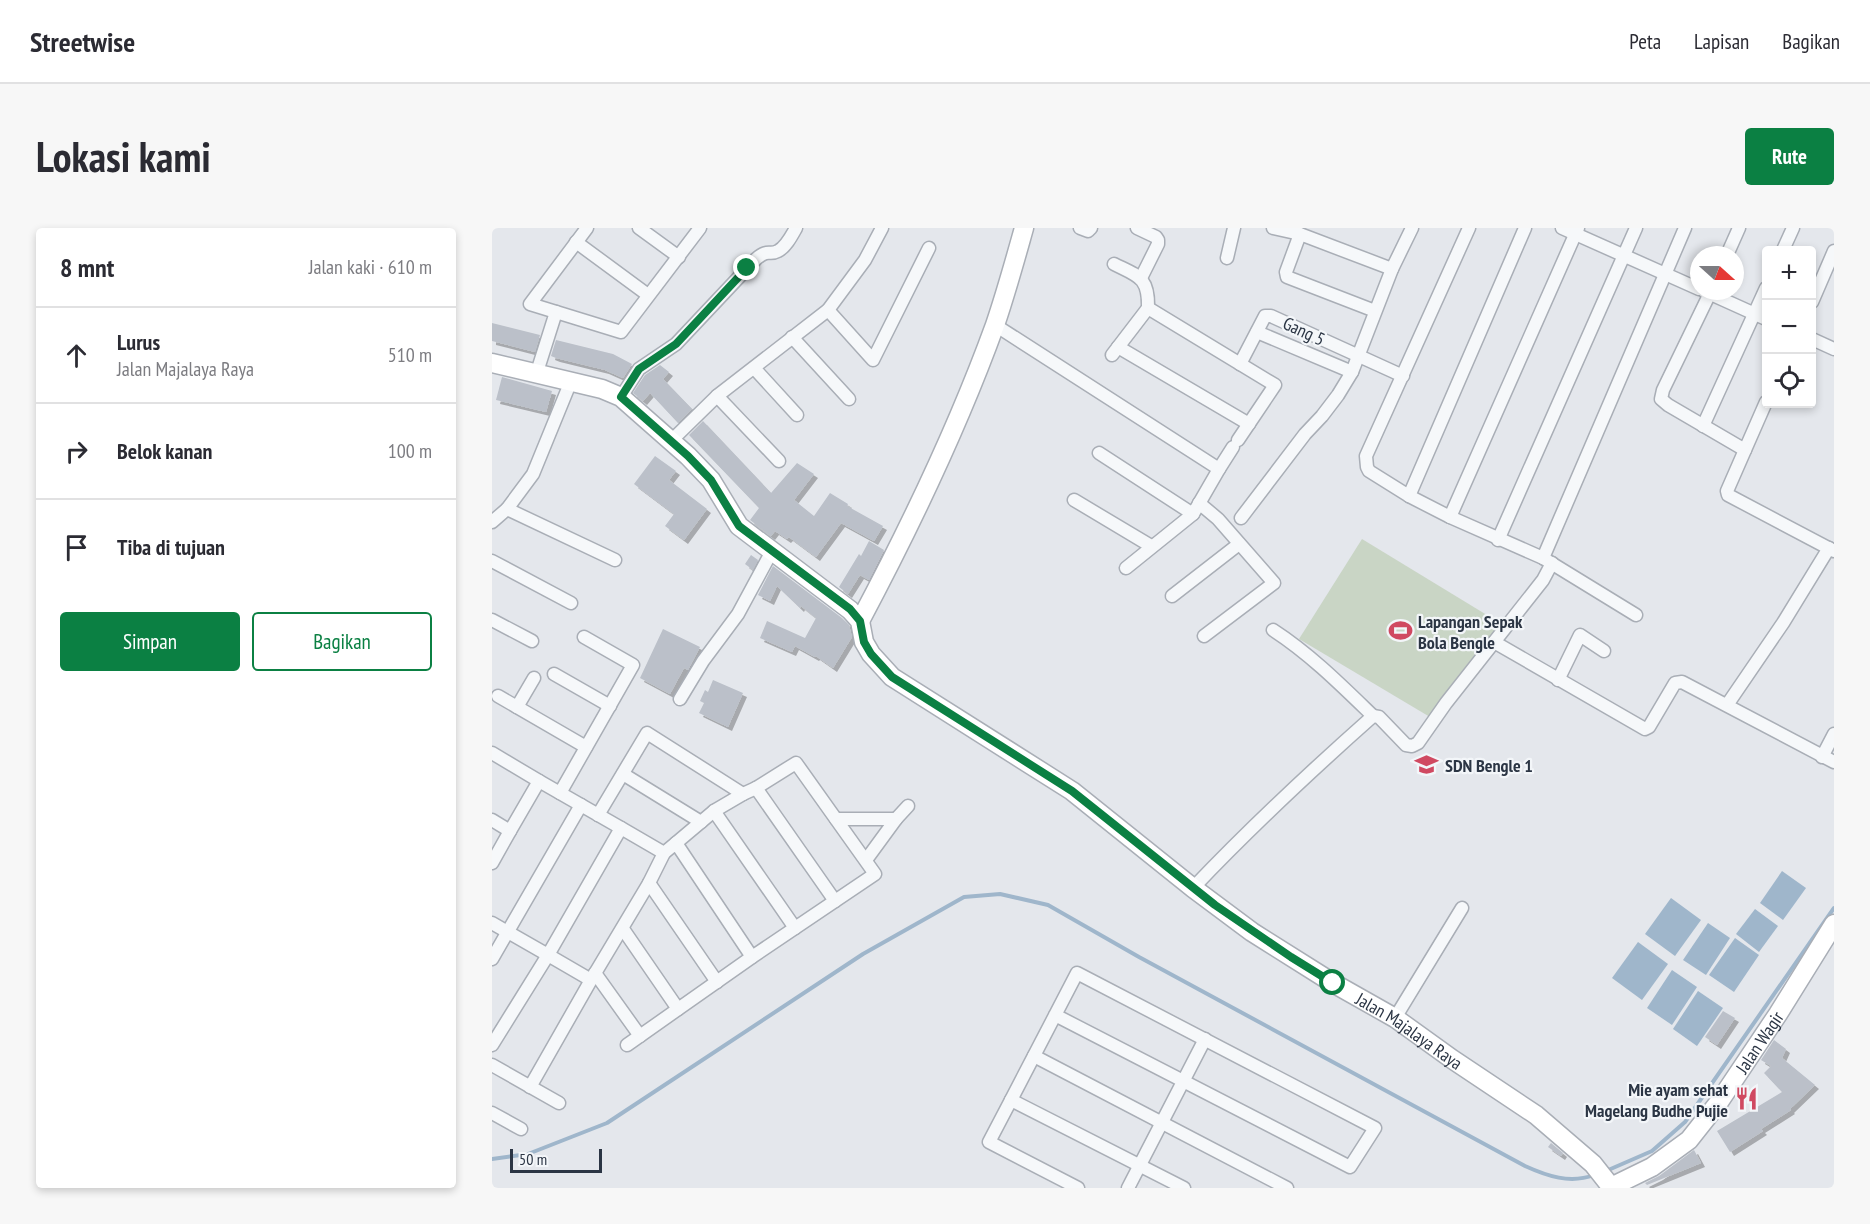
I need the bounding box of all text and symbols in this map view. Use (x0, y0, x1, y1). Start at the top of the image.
text: Streetwise (30, 23, 135, 60)
text: Peta (1629, 28, 1661, 55)
text: Lapisan (1694, 28, 1749, 55)
text: Bagikan (1782, 28, 1840, 55)
button: Rute (1745, 128, 1834, 185)
text: Lokasi kami (36, 129, 211, 184)
north arrow (1690, 246, 1744, 300)
map controls (1762, 246, 1816, 408)
button: + (1762, 246, 1816, 300)
text: 8 mnt (60, 251, 114, 284)
text: Jalan kaki · 610 m (309, 254, 432, 280)
route end (733, 254, 759, 280)
button: − (1762, 300, 1816, 354)
street label: Gang 5 (1279, 311, 1329, 351)
text: Lurus (117, 328, 160, 356)
icon: ahead (60, 339, 93, 372)
text: 510 m (388, 342, 432, 368)
button: locate (1762, 354, 1816, 408)
text: Jalan Majalaya Raya (117, 356, 254, 382)
icon: right (60, 435, 93, 468)
text: Belok kanan (117, 437, 212, 465)
text: 100 m (388, 438, 432, 464)
icon: arrive (60, 531, 93, 564)
text: Tiba di tujuan (117, 533, 225, 561)
place label: Lapangan Sepak Bola Bengle (1418, 610, 1523, 654)
button: Simpan (60, 612, 240, 671)
button: Bagikan (252, 612, 432, 671)
sports icon: Lapangan Sepak Bola Bengle (1387, 618, 1413, 644)
school or university icon: SDN Bengle 1 (1414, 752, 1440, 778)
place label: SDN Bengle 1 (1445, 754, 1533, 777)
route start (1319, 969, 1345, 995)
street label: Jalan Majalaya Raya (1351, 986, 1467, 1074)
street label: Jalan Wagir (1730, 1007, 1788, 1078)
place label: Mie ayam sehat Magelang Budhe Pujie (1585, 1078, 1729, 1122)
restaurant icon: Mie ayam sehat Magelang Budhe Pujie (1733, 1086, 1759, 1112)
scale bar (510, 1146, 602, 1174)
text: 50 m (519, 1149, 547, 1169)

